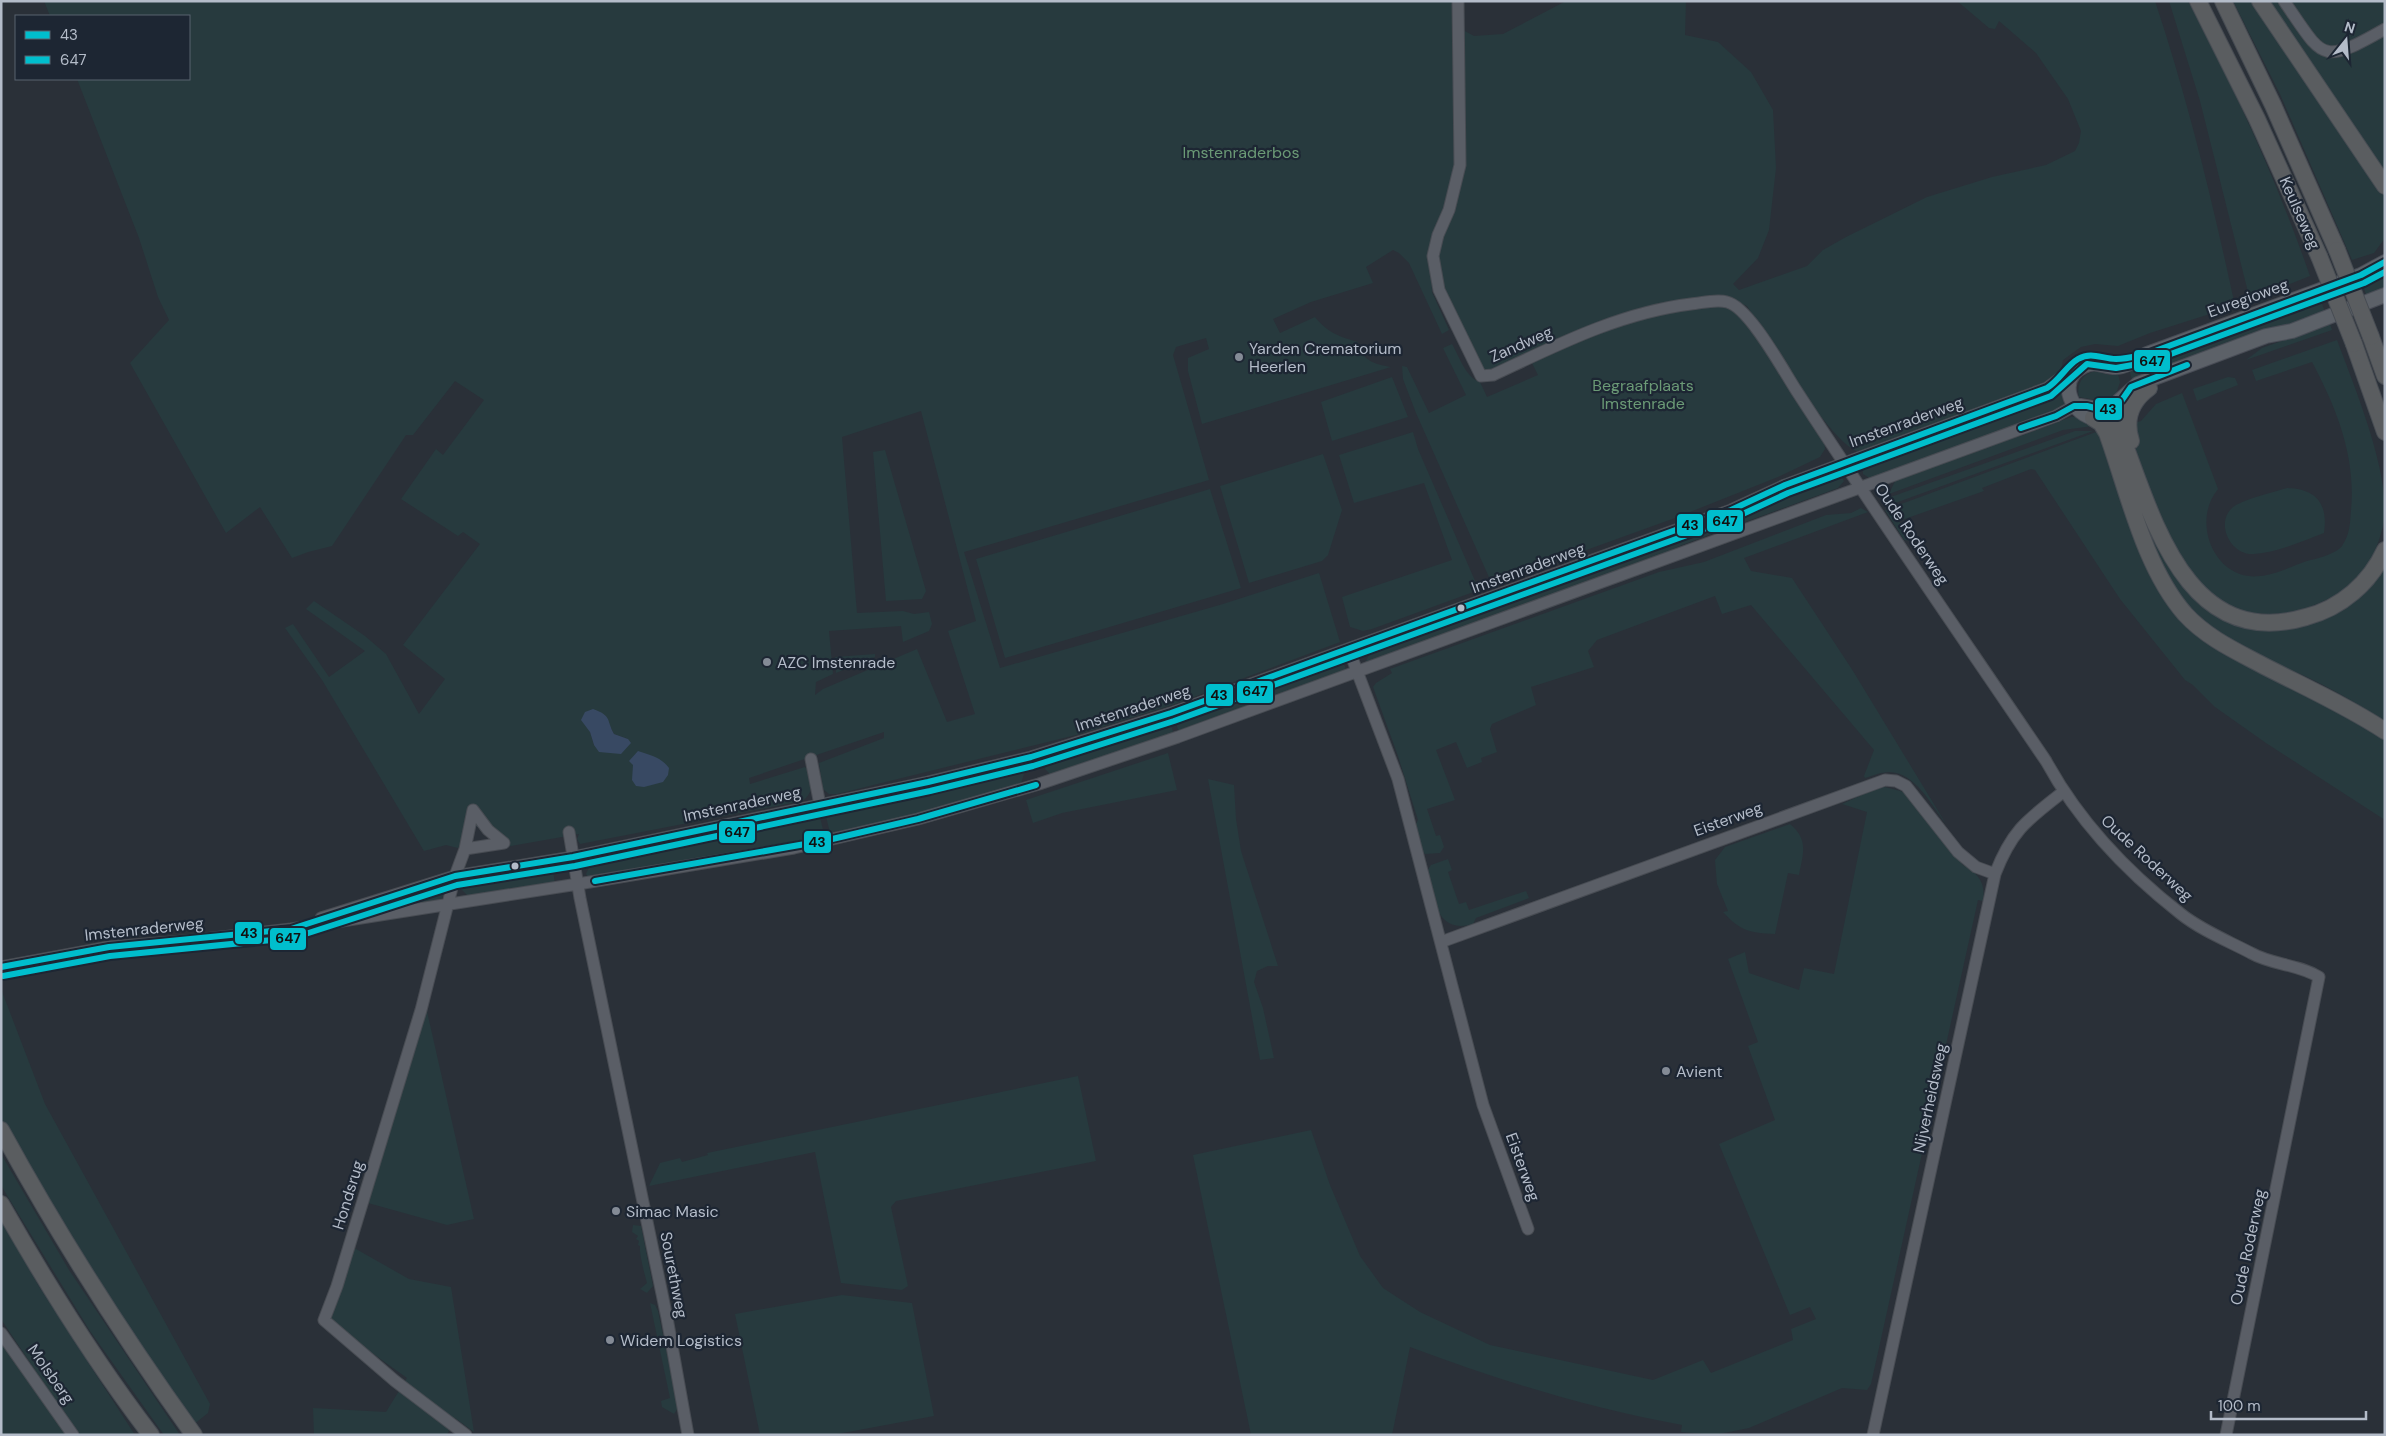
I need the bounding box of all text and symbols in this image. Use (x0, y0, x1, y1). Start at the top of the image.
legend (15, 15, 190, 80)
north arrow (2321, 15, 2371, 65)
text: N (2342, 17, 2357, 38)
text: 43 (60, 25, 78, 45)
text: 647 (60, 50, 87, 70)
park label: Imstenraderbos (1182, 142, 1300, 163)
street label: Keulseweg (2275, 173, 2325, 253)
street label: Euregioweg (2205, 274, 2291, 322)
street label: Zandweg (1486, 321, 1556, 367)
place label: Yarden Crematorium Heerlen (1249, 338, 1402, 377)
line badge: 647 (2133, 349, 2171, 373)
marker: Yarden Crematorium Heerlen (1233, 351, 1245, 363)
text: 647 (2139, 352, 2165, 370)
park label: Begraafplaats Imstenrade (1592, 375, 1694, 414)
street label: Imstenraderweg (1846, 392, 1966, 452)
line badge: 43 (2094, 397, 2123, 421)
text: 43 (2099, 400, 2117, 418)
street label: Oude Roderweg (1870, 479, 1954, 589)
line badge: 647 (1706, 509, 1744, 533)
text: 647 (1712, 512, 1738, 530)
line badge: 43 (1676, 513, 1704, 537)
text: 43 (1681, 516, 1699, 534)
street label: Imstenraderweg (1468, 538, 1588, 598)
unlabelled marker (1456, 603, 1466, 613)
place label: AZC Imstenrade (777, 652, 895, 673)
marker: AZC Imstenrade (761, 656, 773, 668)
street label: Imstenraderweg (1073, 680, 1193, 736)
line badge: 647 (1236, 680, 1274, 704)
text: 647 (1242, 682, 1268, 700)
line badge: 43 (1205, 683, 1234, 707)
text: 43 (1210, 686, 1228, 704)
street label: Imstenraderweg (681, 781, 803, 827)
street label: Eisterweg (1691, 797, 1765, 841)
street label: Oude Roderweg (2097, 810, 2197, 906)
line badge: 647 (718, 820, 756, 844)
text: 647 (724, 823, 750, 841)
line badge: 43 (803, 830, 832, 854)
text: 43 (808, 833, 826, 851)
unlabelled marker (510, 861, 520, 871)
street label: Imstenraderweg (83, 912, 205, 946)
line badge: 43 (234, 921, 263, 945)
text: 43 (240, 924, 258, 942)
line badge: 647 (269, 927, 307, 951)
text: 647 (275, 929, 301, 947)
street label: Nijverheidsweg (1908, 1041, 1952, 1155)
place label: Avient (1676, 1061, 1723, 1082)
marker: Avient (1660, 1065, 1672, 1077)
street label: Eisterweg (1501, 1130, 1545, 1204)
street label: Hondsrug (327, 1158, 369, 1232)
street label: Oude Roderweg (2225, 1187, 2271, 1307)
place label: Simac Masic (626, 1201, 719, 1222)
marker: Simac Masic (610, 1205, 622, 1217)
street label: Sourethweg (655, 1230, 693, 1320)
place label: Widem Logistics (620, 1330, 742, 1351)
marker: Widem Logistics (604, 1334, 616, 1346)
street label: Molsberg (23, 1340, 79, 1408)
scale bar (2211, 1388, 2366, 1420)
text: 100 m (2218, 1396, 2261, 1416)

